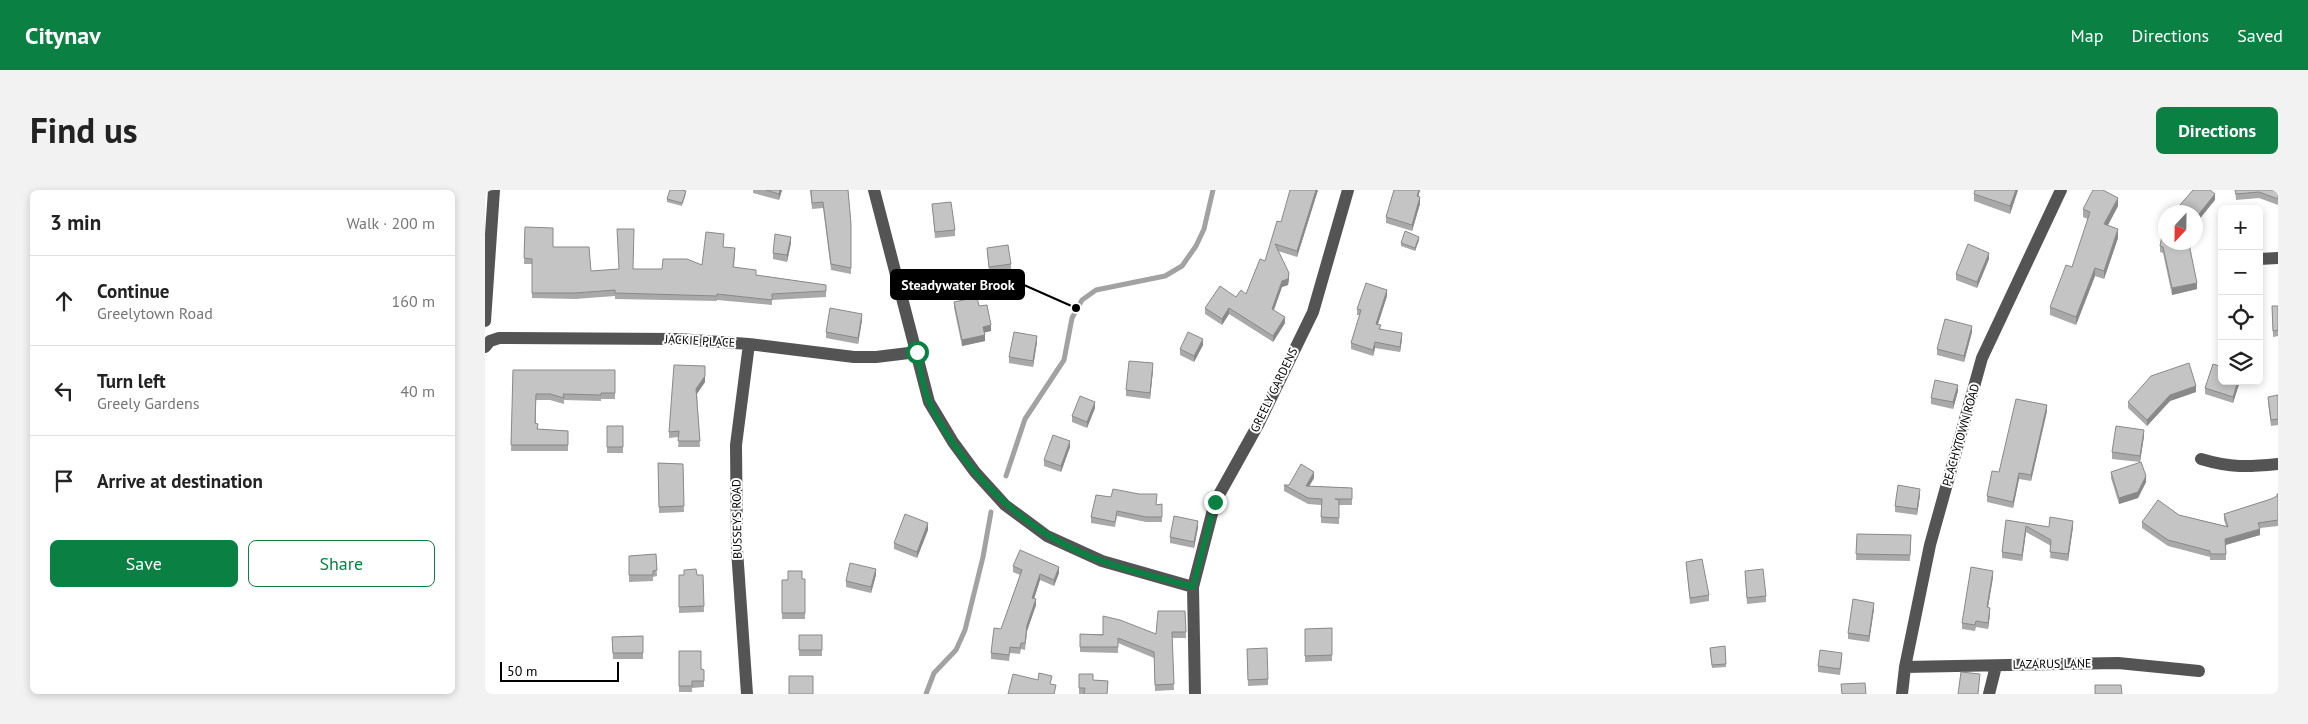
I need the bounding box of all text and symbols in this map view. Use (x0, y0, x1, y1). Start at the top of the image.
text: Citynav (25, 20, 101, 51)
text: Map (2071, 24, 2103, 47)
text: Directions (2131, 24, 2209, 47)
text: Saved (2237, 24, 2283, 47)
text: Find us (30, 107, 138, 153)
button: Directions (2156, 107, 2278, 154)
north arrow (2158, 205, 2203, 250)
map controls (2218, 205, 2263, 385)
button: + (2218, 205, 2263, 250)
text: 3 min (50, 209, 101, 236)
text: Walk · 200 m (346, 213, 435, 233)
button: − (2218, 250, 2263, 295)
callout: Steadywater Brook (891, 270, 1024, 299)
text: Steadywater Brook (901, 276, 1015, 294)
text: Continue (97, 279, 169, 303)
icon: ahead (50, 287, 78, 315)
text: 160 m (392, 291, 435, 311)
button: locate (2218, 295, 2263, 340)
text: Greelytown Road (97, 303, 213, 323)
street label: JACKIE PLACE (663, 331, 736, 350)
button: layers (2218, 340, 2263, 385)
route start (906, 341, 929, 364)
street label: GREELY GARDENS (1247, 345, 1300, 434)
text: Turn left (97, 369, 166, 393)
icon: left (50, 377, 78, 405)
text: 40 m (400, 381, 435, 401)
street label: PEACHYTOWN ROAD (1939, 382, 1982, 488)
text: Greely Gardens (97, 393, 200, 413)
icon: arrive (50, 467, 78, 495)
text: Arrive at destination (97, 469, 263, 493)
street label: BUSSEYS ROAD (728, 479, 745, 559)
route end (1204, 491, 1227, 514)
button: Save (50, 540, 238, 587)
button: Share (248, 540, 435, 587)
street label: LAZARUS LANE (2012, 655, 2092, 672)
scale bar (500, 659, 619, 682)
text: 50 m (507, 662, 537, 680)

